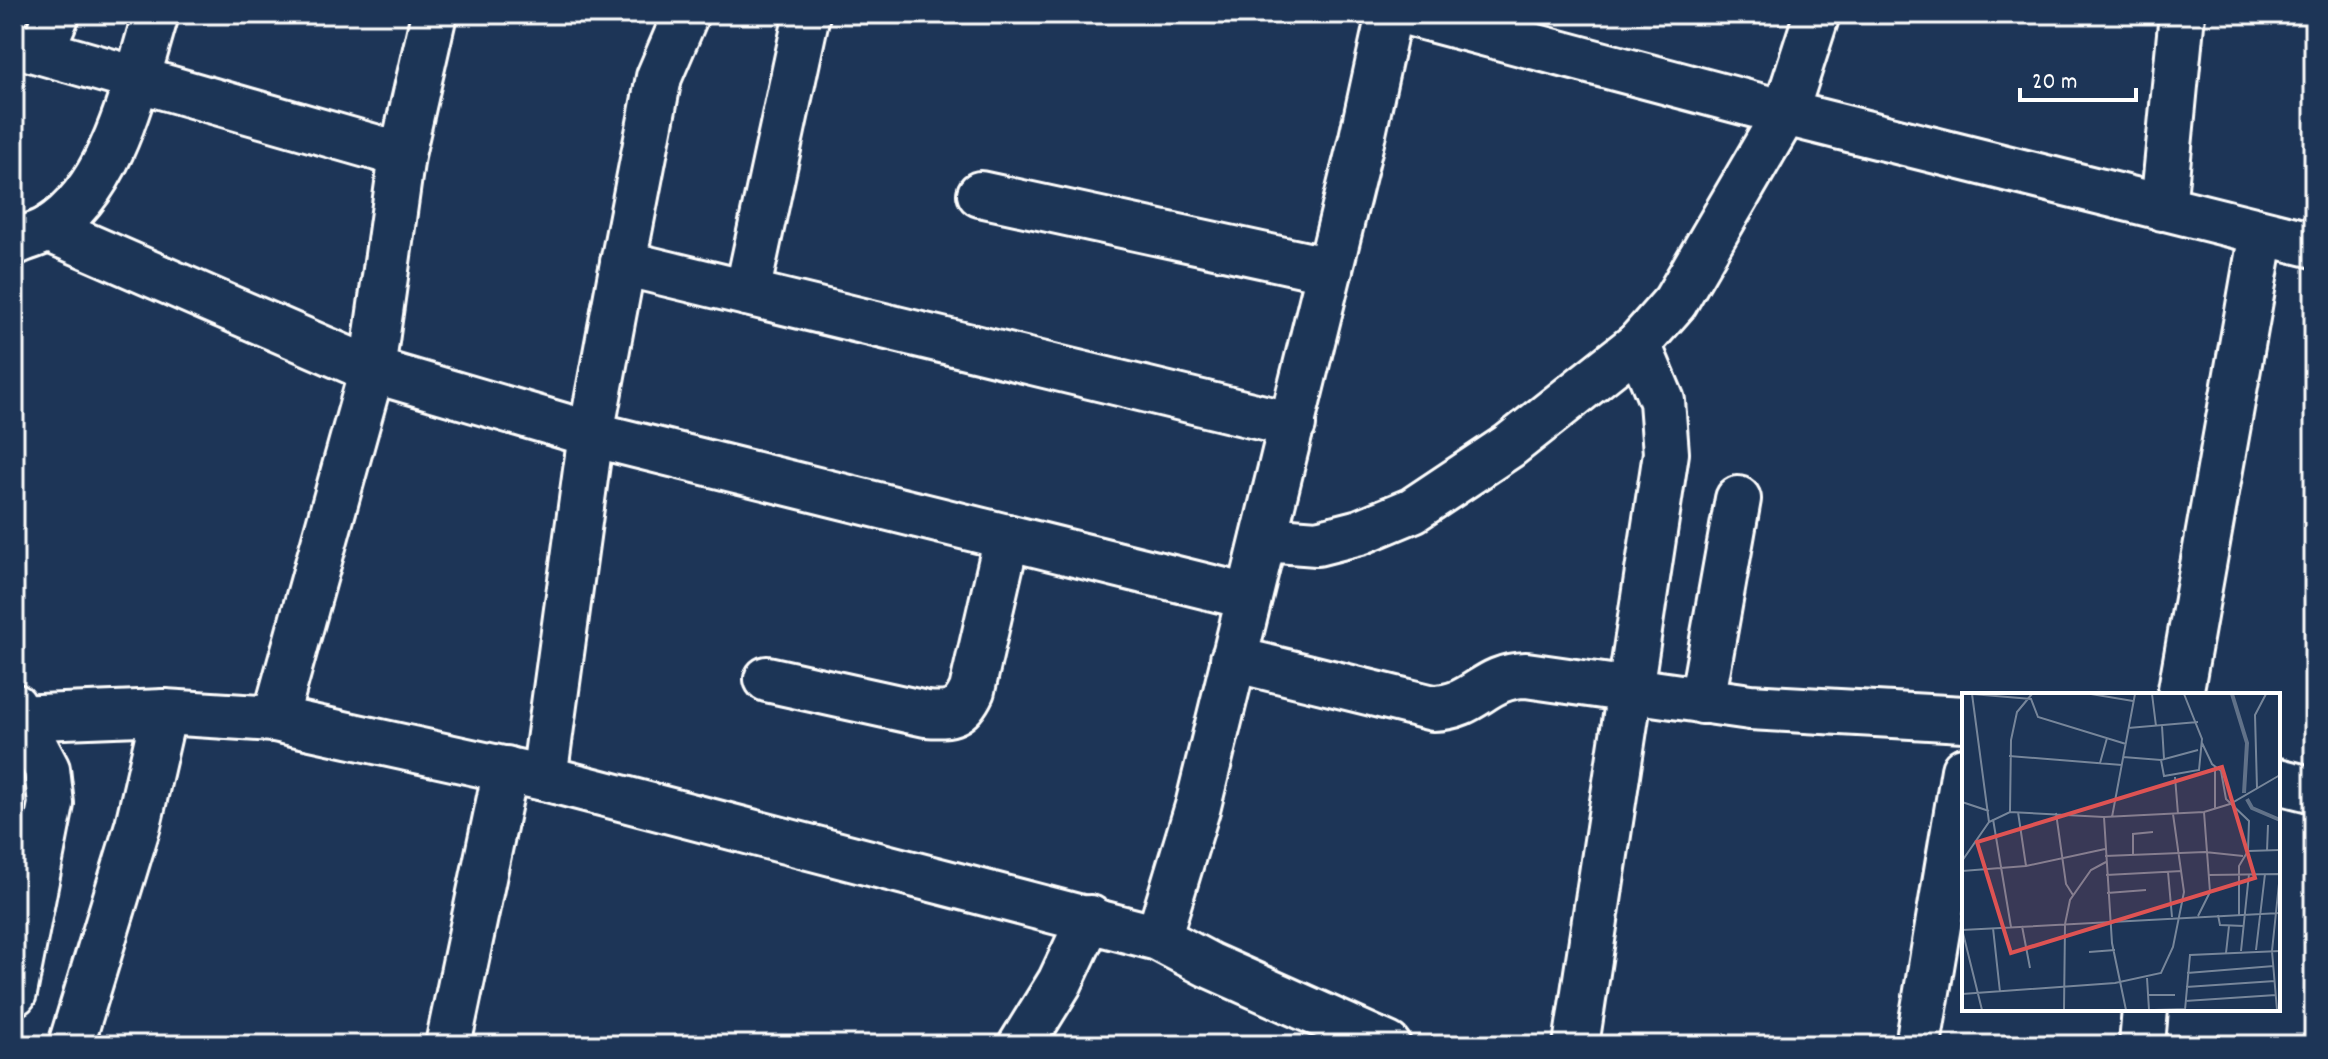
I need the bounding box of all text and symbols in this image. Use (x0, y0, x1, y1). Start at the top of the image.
scale bar (2020, 52, 2136, 102)
text: 20 m (2032, 66, 2078, 100)
inset map (1962, 693, 2280, 1011)

